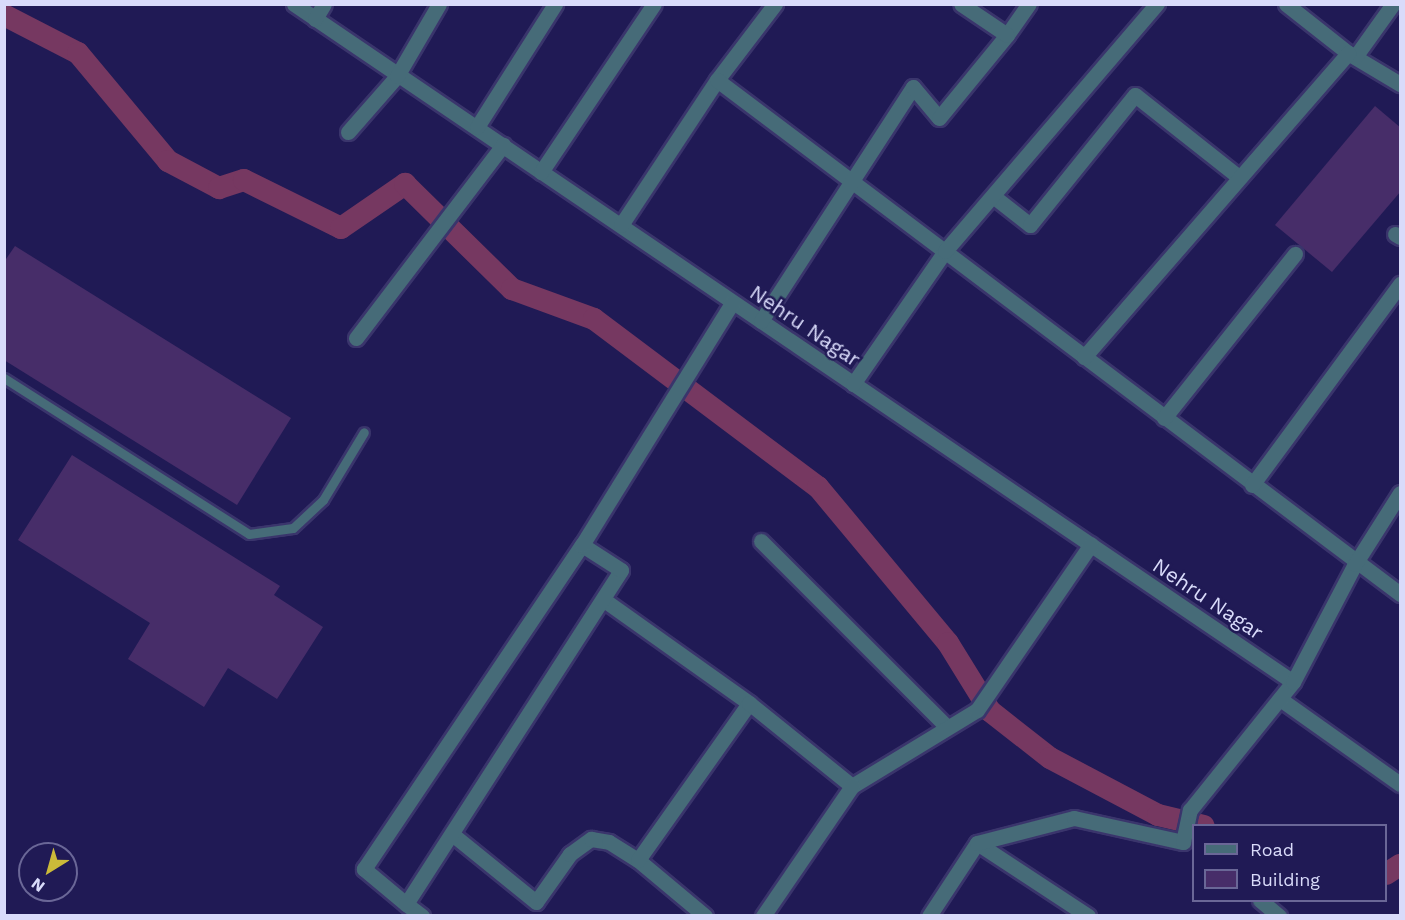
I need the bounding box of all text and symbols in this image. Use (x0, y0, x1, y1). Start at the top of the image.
street label: Nehru Nagar (745, 280, 865, 372)
street label: Nehru Nagar (1148, 553, 1268, 645)
legend (1192, 824, 1387, 902)
text: Road (1250, 839, 1294, 860)
north arrow (18, 842, 78, 902)
text: Building (1250, 869, 1320, 890)
text: N (28, 874, 49, 896)

